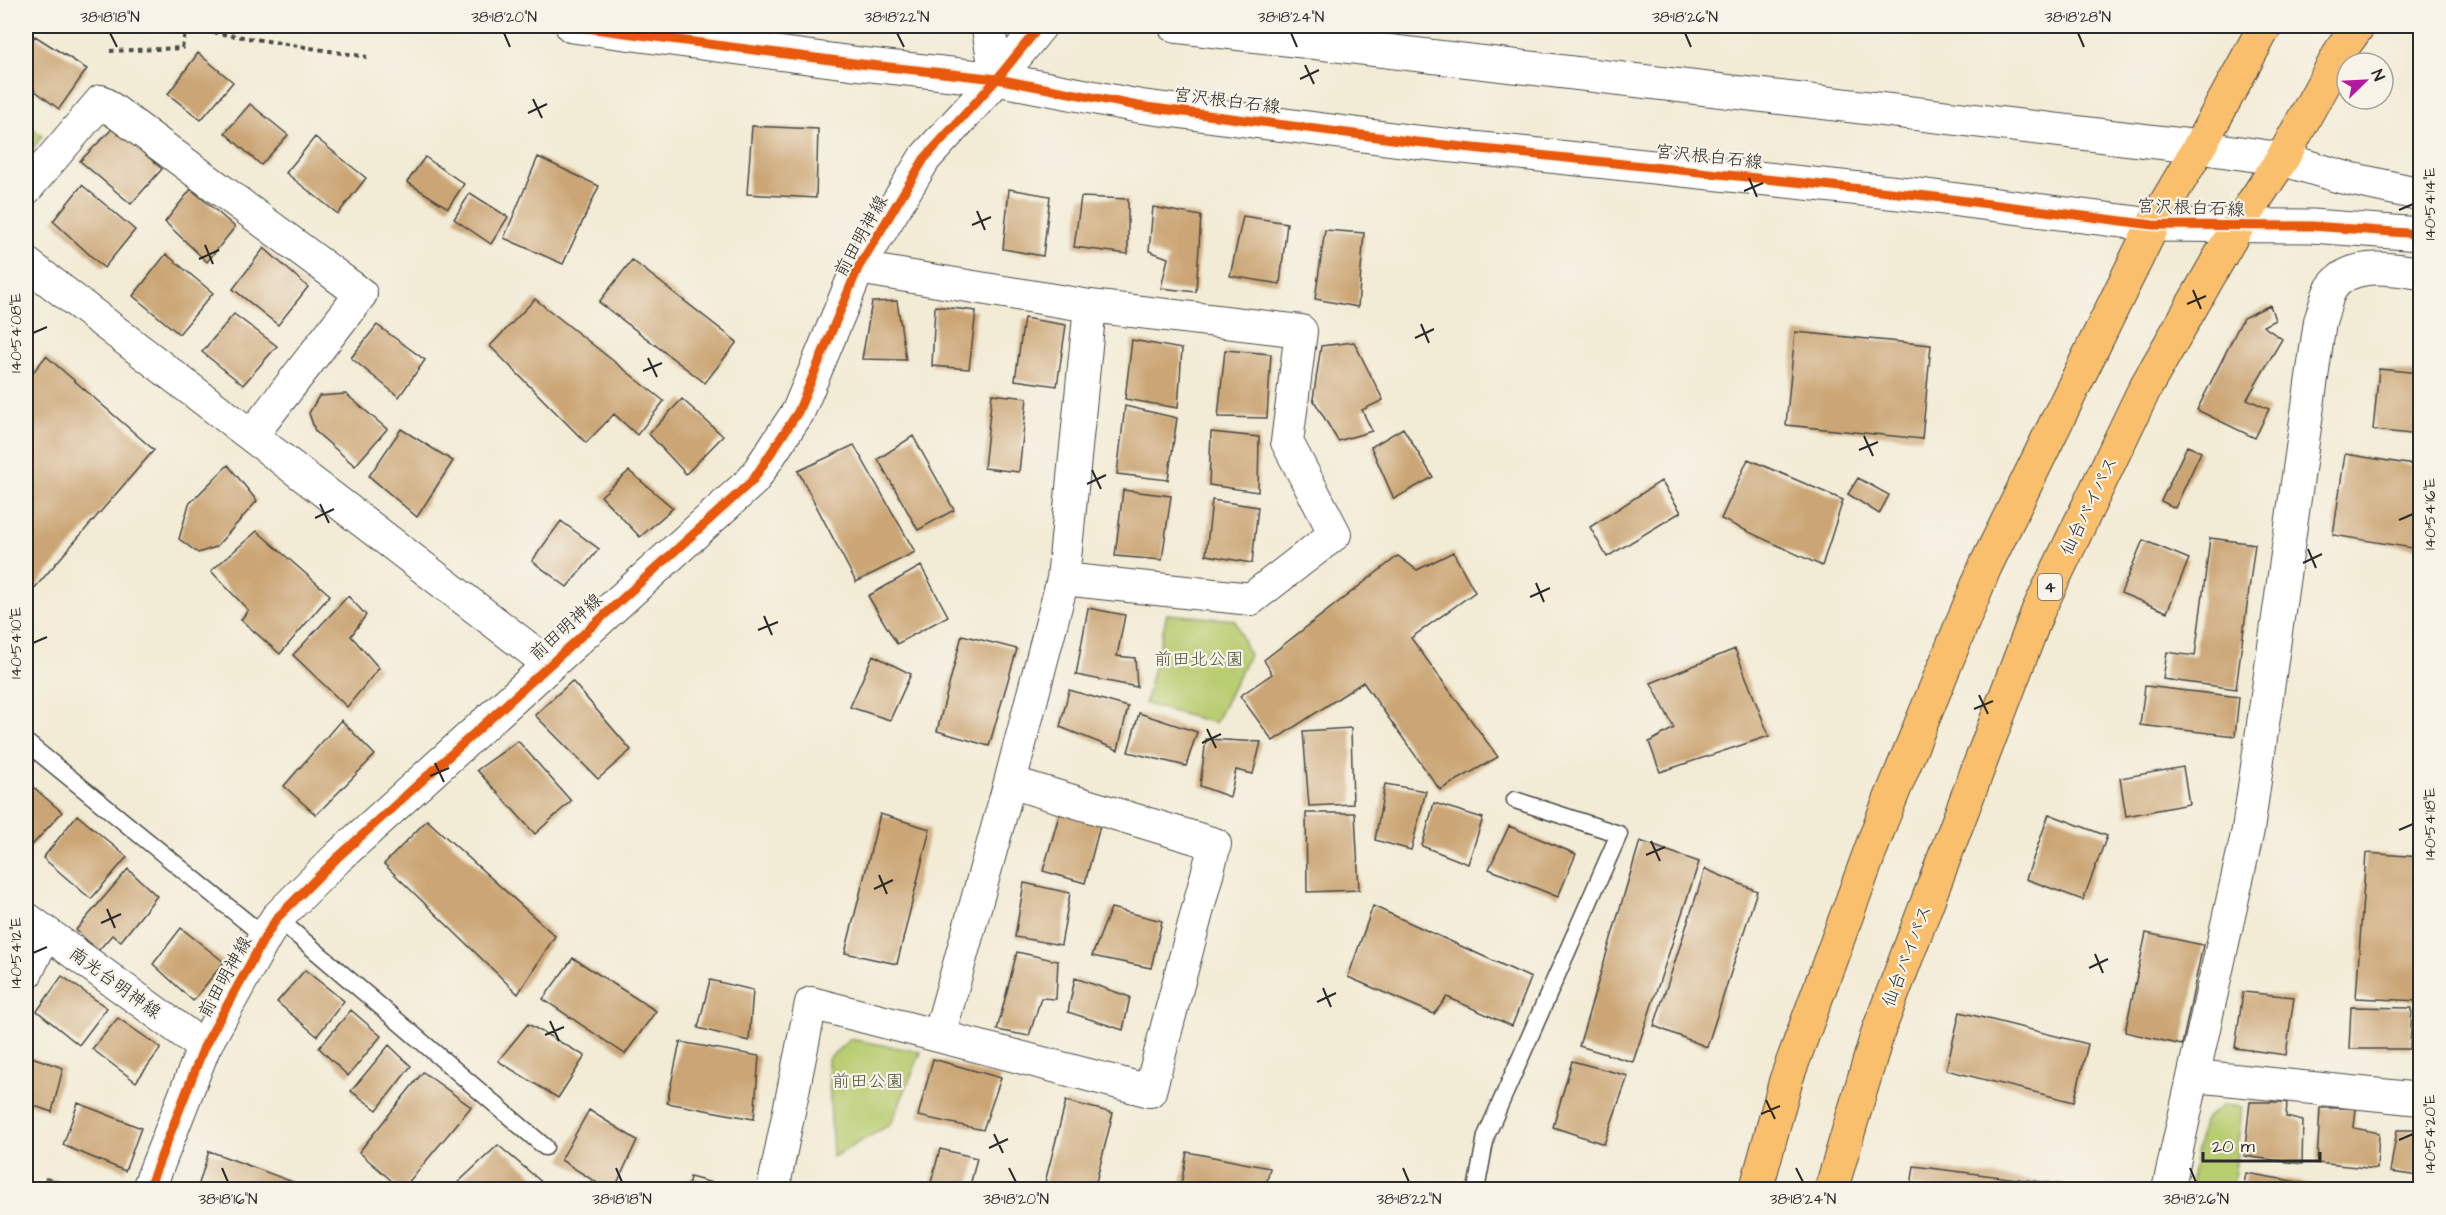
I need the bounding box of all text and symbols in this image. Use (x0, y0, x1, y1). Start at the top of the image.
text: 38°18'18"N (80, 7, 140, 28)
text: 38°18'20"N (471, 7, 537, 28)
text: 38°18'22"N (865, 7, 929, 28)
text: 38°18'24"N (1258, 7, 1324, 28)
text: 38°18'26"N (1652, 7, 1718, 28)
text: 38°18'28"N (2045, 7, 2111, 28)
north arrow (2335, 51, 2395, 111)
text: N (2366, 66, 2390, 84)
street label: 宮沢根白石線 (1172, 82, 1282, 120)
street label: 宮沢根白石線 (1654, 139, 1764, 175)
text: 140°54'14"E (2420, 168, 2441, 240)
street label: 前田明神線 (828, 191, 894, 281)
street label: 宮沢根白石線 (2137, 194, 2245, 222)
text: 140°54'08"E (6, 293, 27, 373)
street label: 仙台バイパス (2054, 452, 2124, 560)
text: 140°54'16"E (2420, 478, 2441, 550)
road number: 4 (2038, 574, 2062, 600)
street label: 前田明神線 (524, 588, 608, 666)
text: 140°54'10"E (6, 607, 27, 679)
park label: 前田北公園 (1154, 647, 1244, 672)
text: 140°54'18"E (2420, 788, 2441, 860)
street label: 仙台バイパス (1876, 901, 1938, 1011)
text: 140°54'12"E (6, 917, 27, 989)
street label: 前田明神線 (192, 932, 258, 1022)
street label: 南光台明神線 (64, 941, 166, 1025)
park label: 前田公園 (832, 1069, 904, 1094)
text: 140°54'20"E (2420, 1095, 2441, 1173)
scale bar (2203, 1125, 2320, 1163)
text: 20 m (2212, 1134, 2255, 1159)
text: 38°18'16"N (198, 1189, 258, 1210)
text: 38°18'18"N (592, 1189, 652, 1210)
text: 38°18'20"N (983, 1189, 1049, 1210)
text: 38°18'22"N (1377, 1189, 1441, 1210)
text: 38°18'24"N (1770, 1189, 1836, 1210)
text: 38°18'26"N (2163, 1189, 2229, 1210)

